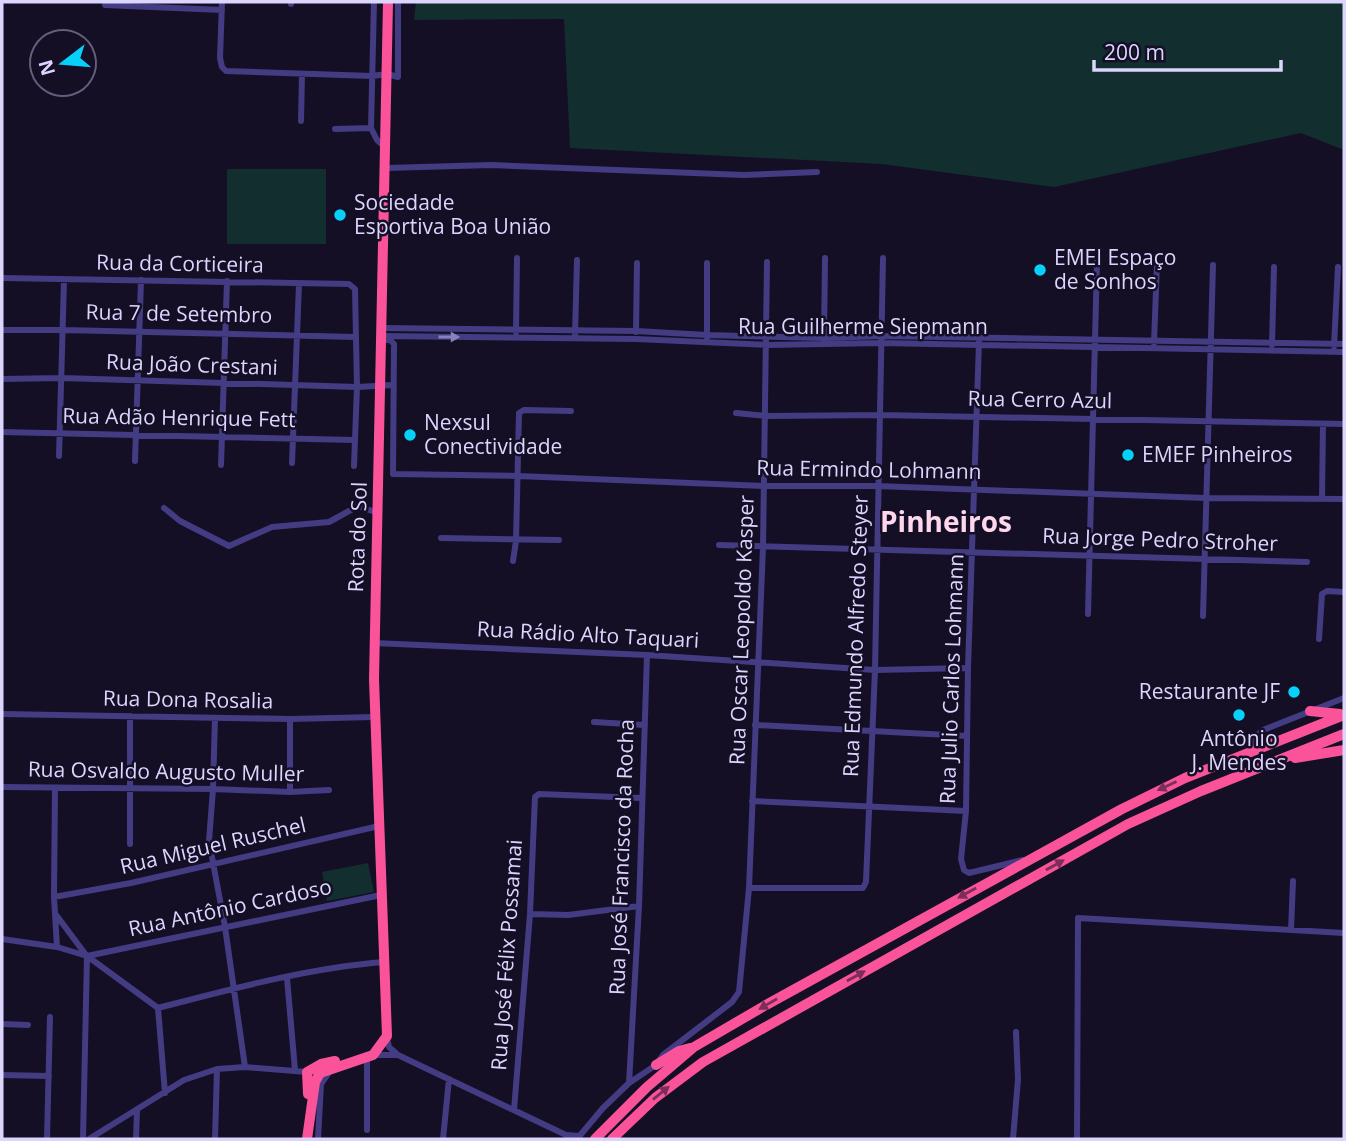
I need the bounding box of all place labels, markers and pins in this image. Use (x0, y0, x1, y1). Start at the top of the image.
place label: Sociedade Esportiva Boa União (354, 188, 551, 240)
marker: Sociedade Esportiva Boa União (332, 207, 348, 223)
place label: EMEI Espaço de Sonhos (1054, 243, 1176, 295)
marker: EMEI Espaço de Sonhos (1032, 262, 1048, 278)
place label: Nexsul Conectividade (424, 408, 562, 460)
marker: Nexsul Conectividade (402, 427, 418, 443)
place label: EMEF Pinheiros (1142, 440, 1293, 468)
marker: EMEF Pinheiros (1120, 447, 1136, 463)
place label: Restaurante JF (1139, 677, 1280, 705)
marker: Restaurante JF (1286, 684, 1302, 700)
marker: Antônio J. Mendes (1231, 707, 1247, 723)
place label: Antônio J. Mendes (1190, 724, 1286, 776)

